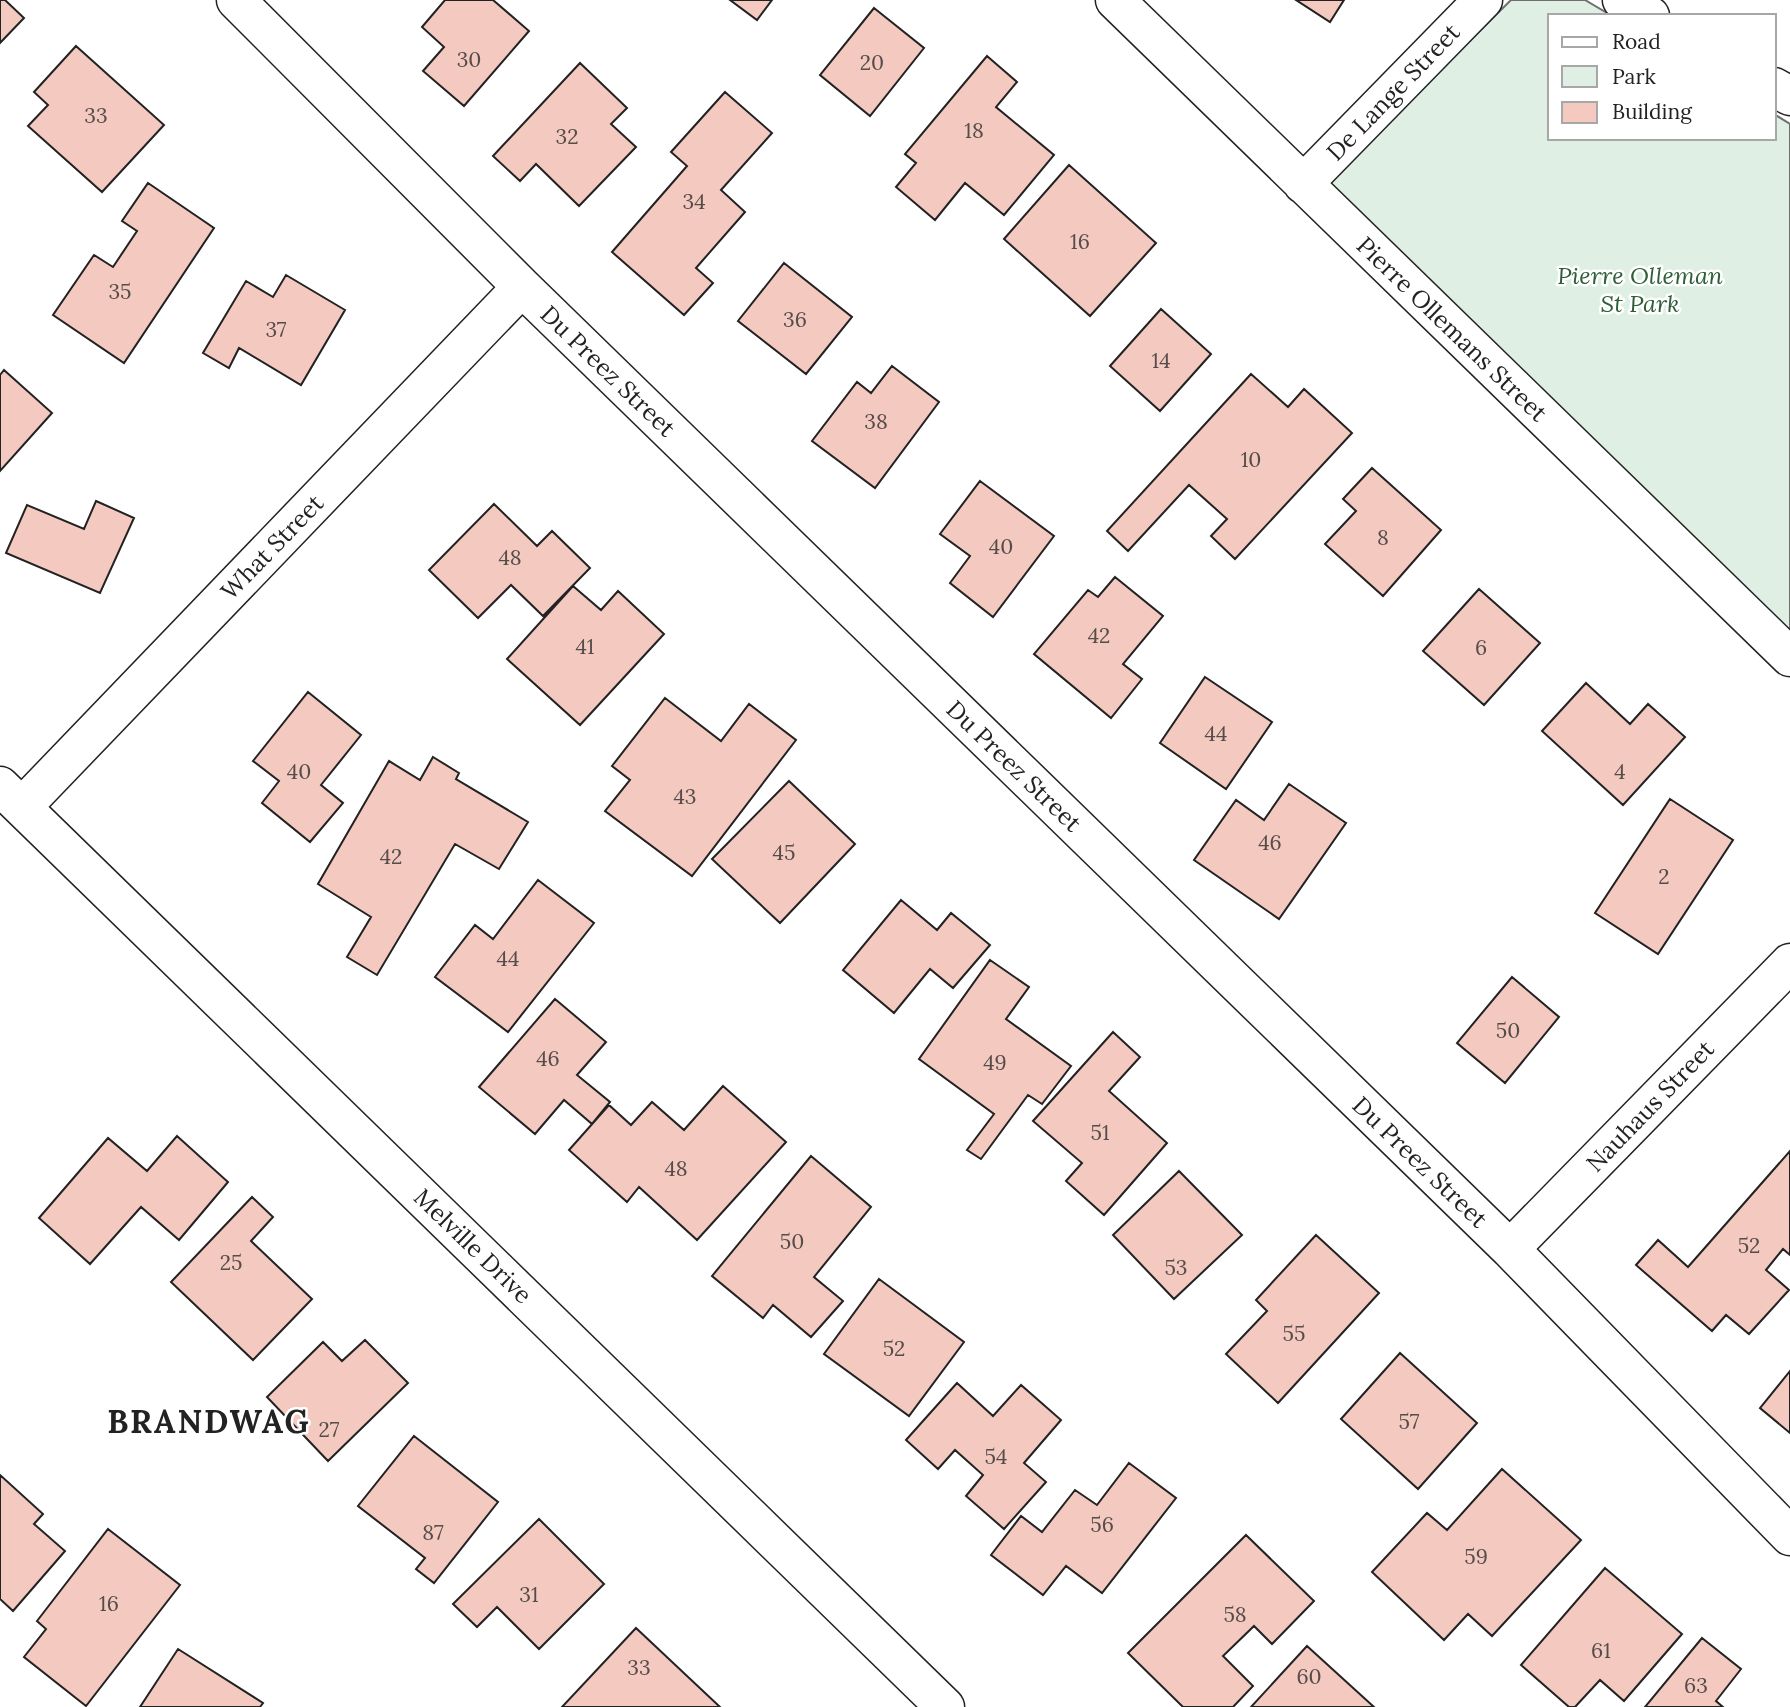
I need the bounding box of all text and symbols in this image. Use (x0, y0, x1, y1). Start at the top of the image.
legend (1548, 14, 1776, 140)
street label: De Lange Street (1320, 16, 1467, 167)
text: Road (1612, 28, 1661, 55)
house number: 30 (457, 46, 481, 73)
house number: 20 (860, 49, 884, 76)
text: Park (1612, 63, 1656, 90)
text: Building (1612, 98, 1692, 125)
house number: 33 (84, 102, 108, 129)
house number: 18 (964, 117, 984, 144)
house number: 32 (556, 123, 578, 150)
house number: 34 (682, 188, 706, 215)
house number: 16 (1070, 228, 1090, 255)
street label: Pierre Ollemans Street (1350, 230, 1554, 429)
park label: Pierre Olleman St Park (1557, 260, 1723, 319)
house number: 35 (108, 278, 132, 305)
street label: Du Preez Street (534, 299, 683, 444)
house number: 36 (783, 306, 807, 333)
house number: 37 (266, 316, 287, 343)
house number: 14 (1151, 347, 1171, 374)
house number: 38 (864, 408, 888, 435)
house number: 10 (1241, 446, 1261, 473)
street label: What Street (214, 487, 330, 606)
house number: 8 (1377, 524, 1389, 551)
house number: 40 (989, 533, 1013, 560)
house number: 48 (498, 544, 522, 571)
house number: 42 (1088, 622, 1110, 649)
house number: 41 (575, 633, 595, 660)
house number: 6 (1475, 634, 1487, 661)
street label: Du Preez Street (940, 694, 1089, 839)
house number: 44 (1205, 720, 1227, 747)
house number: 40 (287, 758, 311, 785)
house number: 4 (1614, 758, 1626, 785)
house number: 43 (673, 783, 697, 810)
house number: 46 (1258, 829, 1282, 856)
house number: 45 (773, 839, 795, 866)
house number: 42 (380, 843, 402, 870)
house number: 2 (1658, 863, 1670, 890)
house number: 44 (497, 945, 519, 972)
house number: 50 (1496, 1017, 1520, 1044)
street label: Nauhaus Street (1579, 1033, 1721, 1178)
house number: 46 (536, 1045, 560, 1072)
house number: 49 (983, 1049, 1007, 1076)
street label: Du Preez Street (1346, 1090, 1495, 1235)
house number: 51 (1090, 1119, 1110, 1146)
house number: 48 (664, 1155, 688, 1182)
street label: Melville Drive (407, 1182, 539, 1310)
house number: 50 (780, 1228, 804, 1255)
house number: 52 (1738, 1232, 1760, 1259)
house number: 25 (220, 1249, 242, 1276)
house number: 53 (1164, 1254, 1188, 1281)
house number: 55 (1283, 1320, 1305, 1347)
house number: 52 (883, 1335, 905, 1362)
district label: BRANDWAG (107, 1401, 311, 1442)
house number: 57 (1398, 1408, 1420, 1435)
house number: 27 (319, 1416, 340, 1443)
house number: 54 (985, 1443, 1007, 1470)
house number: 56 (1090, 1511, 1114, 1538)
house number: 87 (422, 1519, 444, 1546)
house number: 59 (1464, 1543, 1488, 1570)
house number: 31 (519, 1581, 539, 1608)
house number: 16 (99, 1590, 119, 1617)
house number: 58 (1223, 1601, 1247, 1628)
house number: 61 (1591, 1637, 1611, 1664)
house number: 33 (627, 1654, 651, 1681)
house number: 60 (1296, 1663, 1322, 1690)
house number: 63 (1684, 1672, 1708, 1699)

